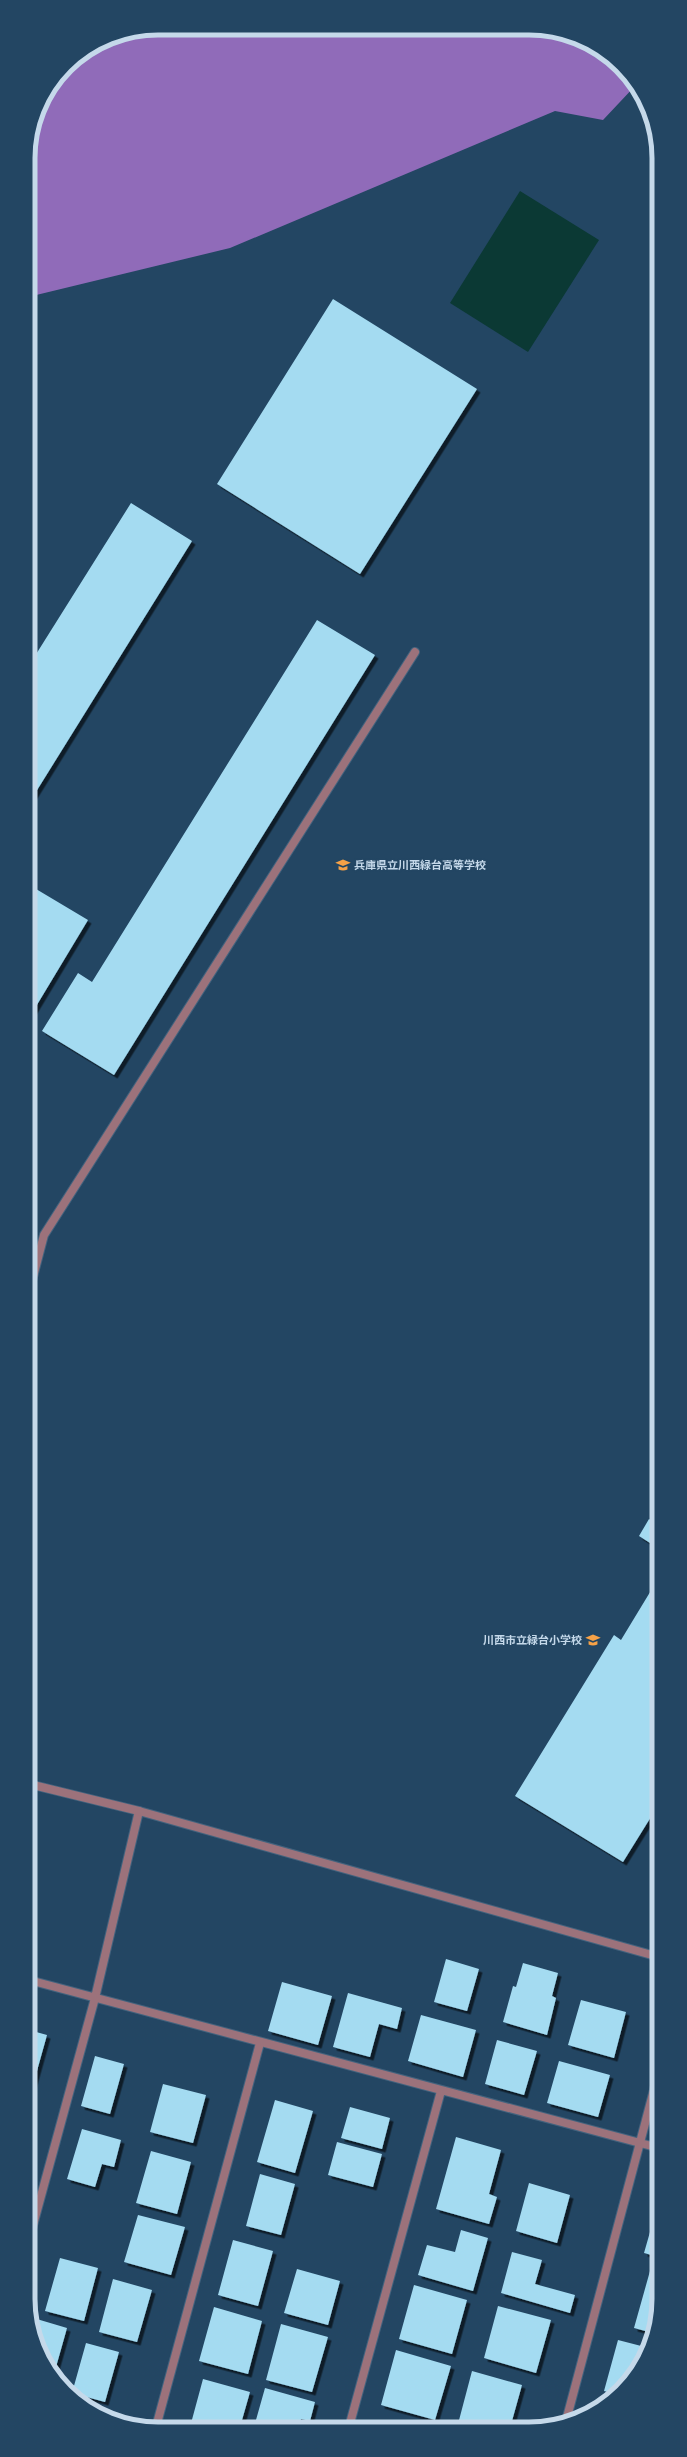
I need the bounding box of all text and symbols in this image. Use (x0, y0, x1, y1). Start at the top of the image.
school or university icon: 兵庫県立川西緑台高等学校 (335, 857, 351, 873)
place label: 兵庫県立川西緑台高等学校 (354, 857, 486, 873)
place label: 川西市立緑台小学校 (483, 1632, 582, 1648)
school or university icon: 川西市立緑台小学校 (585, 1632, 601, 1648)

